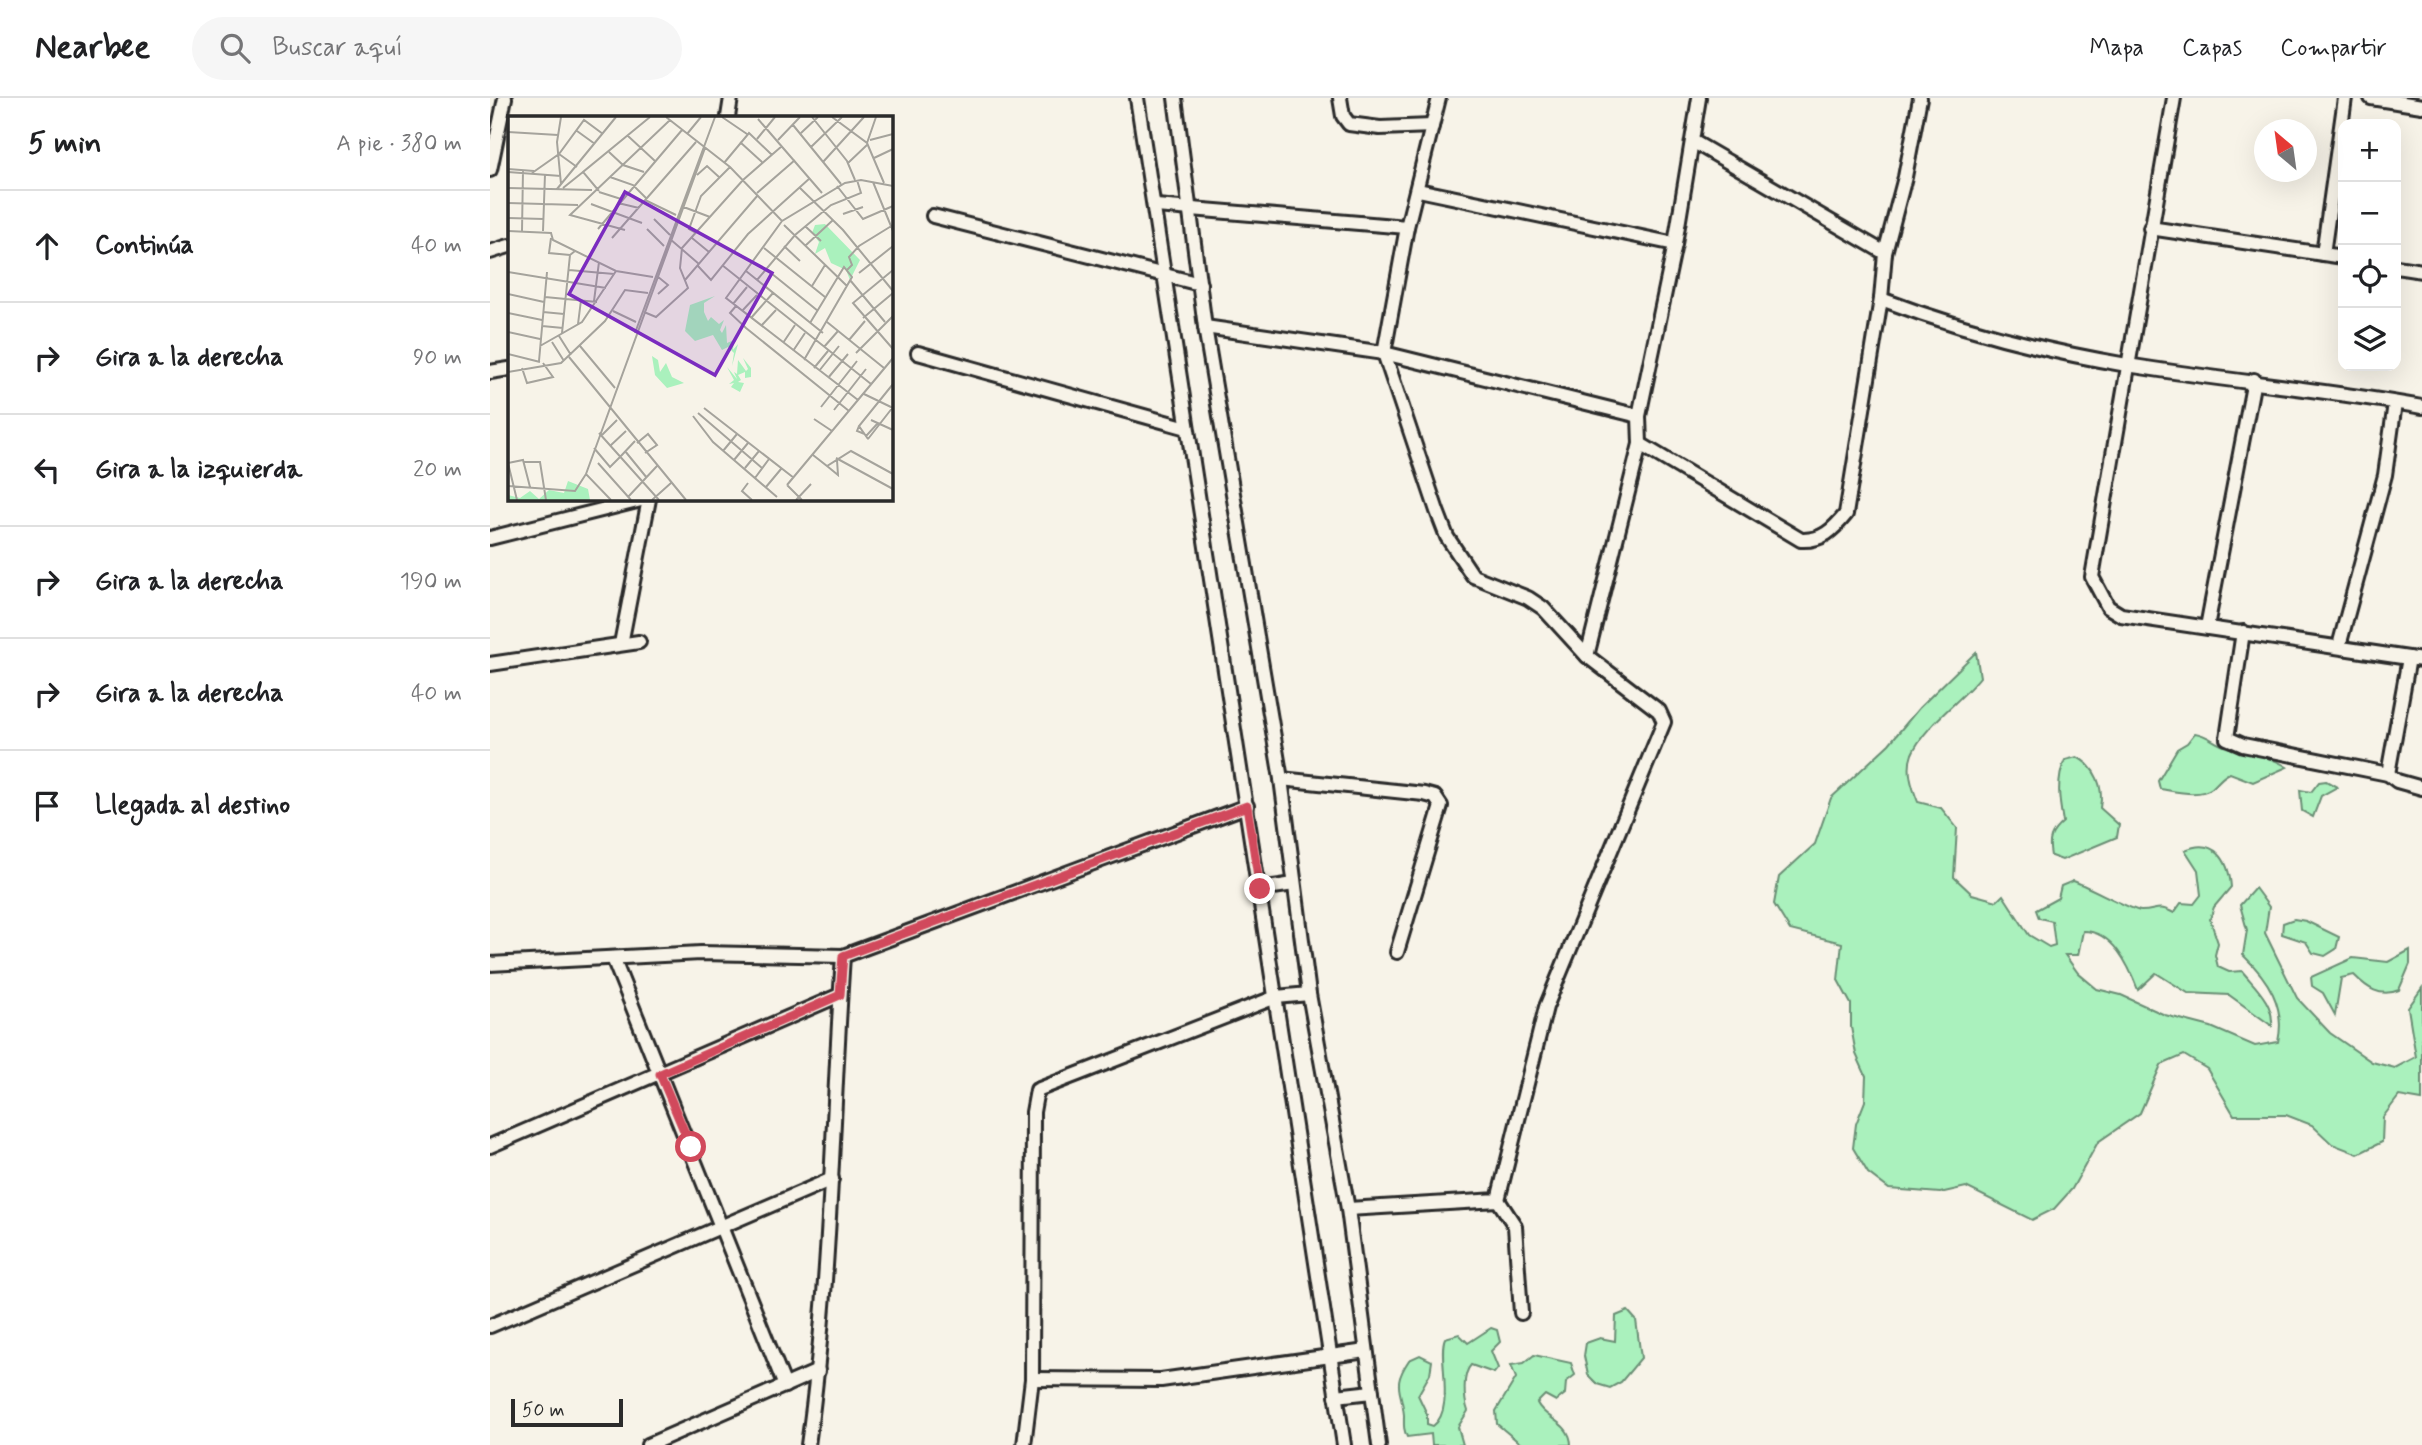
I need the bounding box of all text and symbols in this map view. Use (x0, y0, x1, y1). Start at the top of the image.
search box (192, 17, 682, 80)
text: Nearbee (35, 26, 150, 70)
icon: search (216, 29, 254, 67)
text: Buscar aquí (272, 31, 403, 65)
text: Mapa (2089, 33, 2144, 64)
text: Capas (2182, 33, 2242, 64)
text: Compartir (2280, 33, 2387, 64)
inset map (508, 116, 892, 500)
north arrow (2254, 119, 2317, 182)
map controls (2338, 119, 2401, 371)
button: + (2338, 119, 2401, 182)
text: 5 min (28, 124, 102, 163)
text: A pie · 380 m (336, 129, 462, 159)
button: − (2338, 182, 2401, 245)
icon: ahead (28, 227, 66, 265)
text: Continúa (95, 229, 194, 263)
text: 40 m (411, 231, 462, 261)
button: locate (2338, 245, 2401, 308)
button: layers (2338, 308, 2401, 371)
icon: right (28, 339, 66, 377)
text: Gira a la derecha (95, 341, 284, 375)
text: 90 m (413, 343, 462, 373)
icon: left (28, 451, 66, 489)
text: Gira a la izquierda (95, 453, 302, 487)
text: 20 m (413, 455, 462, 485)
icon: right (28, 563, 66, 601)
text: Gira a la derecha (95, 565, 284, 599)
text: 190 m (400, 567, 462, 597)
icon: right (28, 675, 66, 713)
text: Gira a la derecha (95, 677, 284, 711)
text: 40 m (411, 679, 462, 709)
icon: arrive (28, 787, 66, 825)
text: Llegada al destino (95, 789, 290, 823)
route end (1244, 873, 1275, 904)
route start (675, 1131, 706, 1162)
scale bar (511, 1396, 623, 1428)
text: 50 m (522, 1398, 565, 1423)

